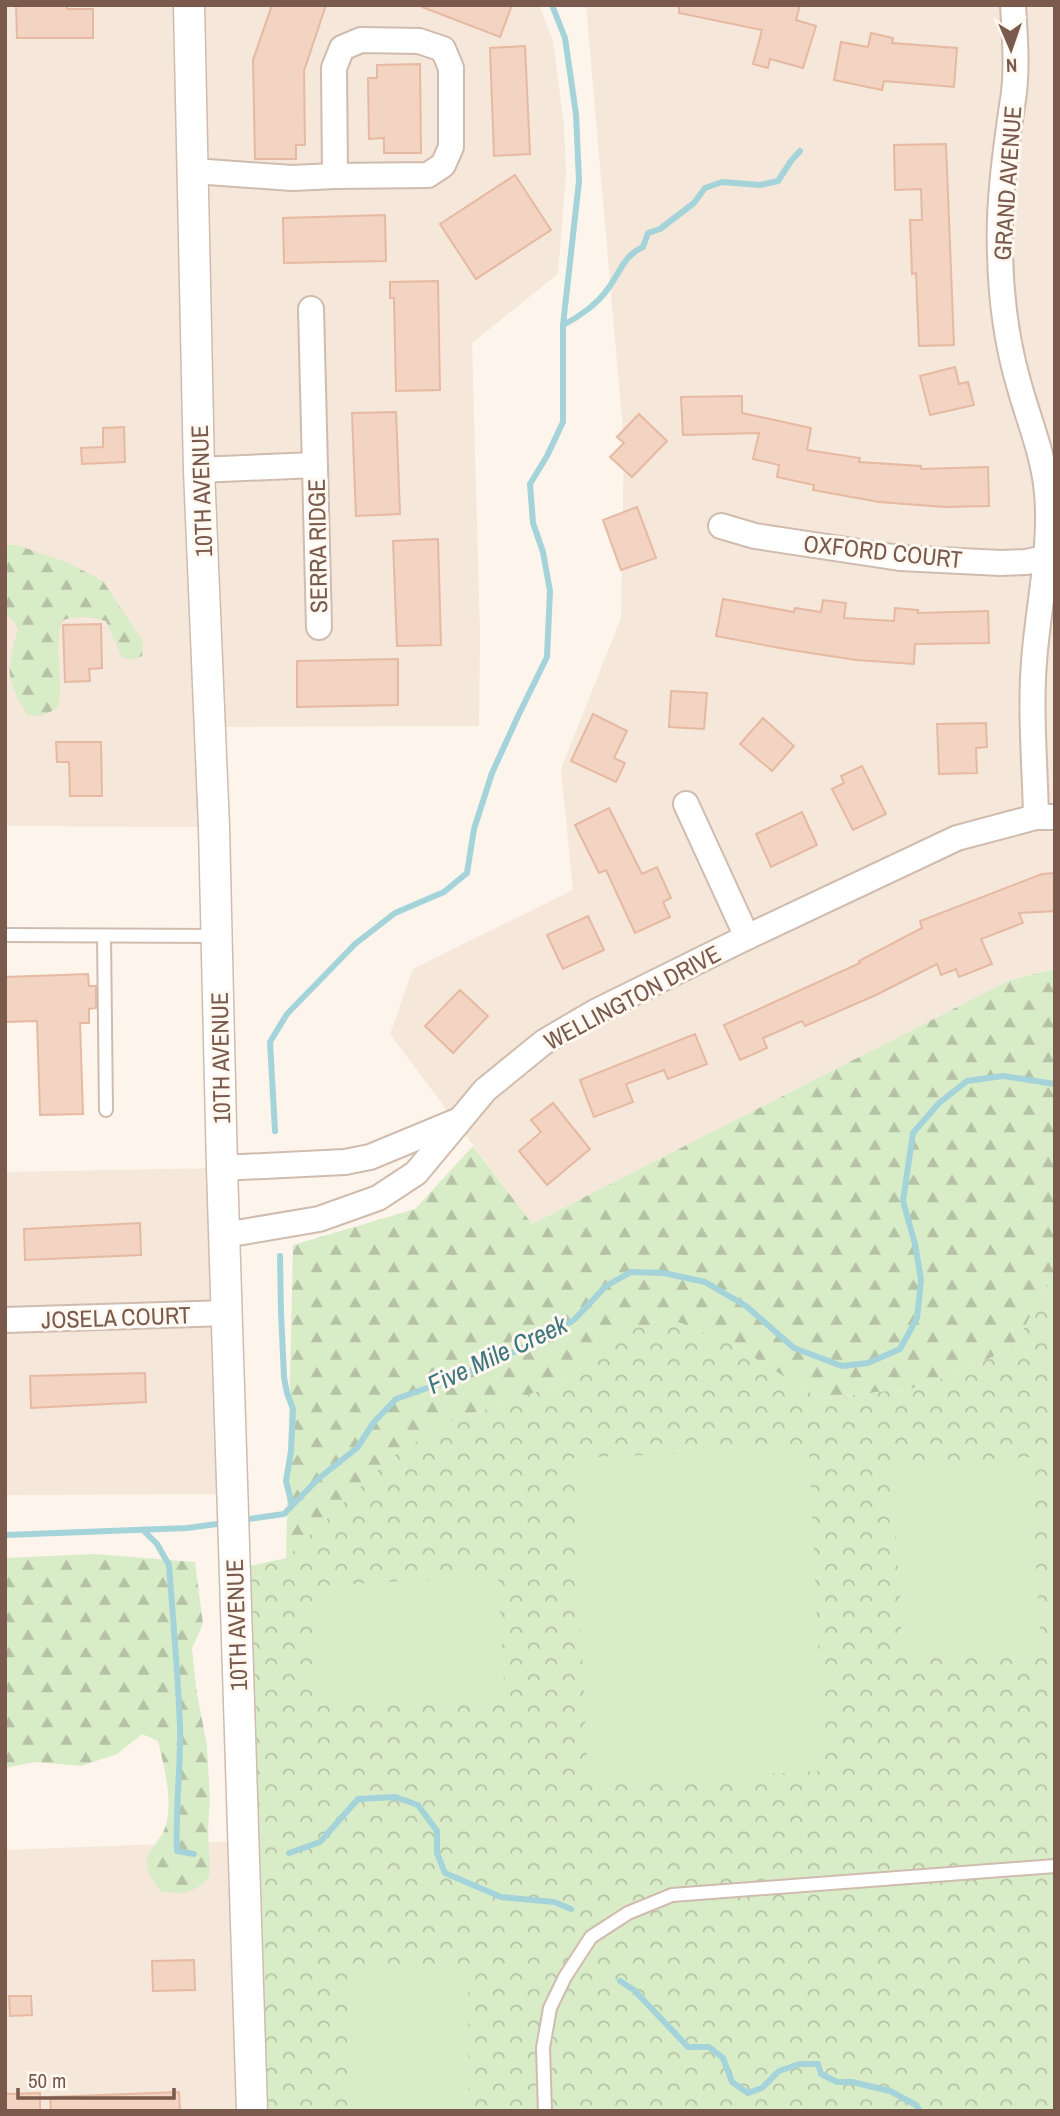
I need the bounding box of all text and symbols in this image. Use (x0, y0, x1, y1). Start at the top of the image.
north arrow (976, 14, 1046, 84)
text: N (1006, 53, 1018, 79)
street label: GRAND AVENUE (986, 105, 1028, 261)
street label: 10TH AVENUE (183, 424, 219, 558)
street label: SERRA RIDGE (300, 478, 334, 614)
street label: OXFORD COURT (802, 527, 964, 575)
street label: WELLINGTON DRIVE (538, 937, 726, 1057)
street label: 10TH AVENUE (203, 992, 237, 1124)
street label: JOSELA COURT (41, 1298, 191, 1336)
water label: Five Mile Creek (421, 1306, 574, 1402)
street label: 10TH AVENUE (218, 1558, 254, 1692)
scale bar (18, 2056, 173, 2100)
text: 50 m (28, 2066, 66, 2095)

